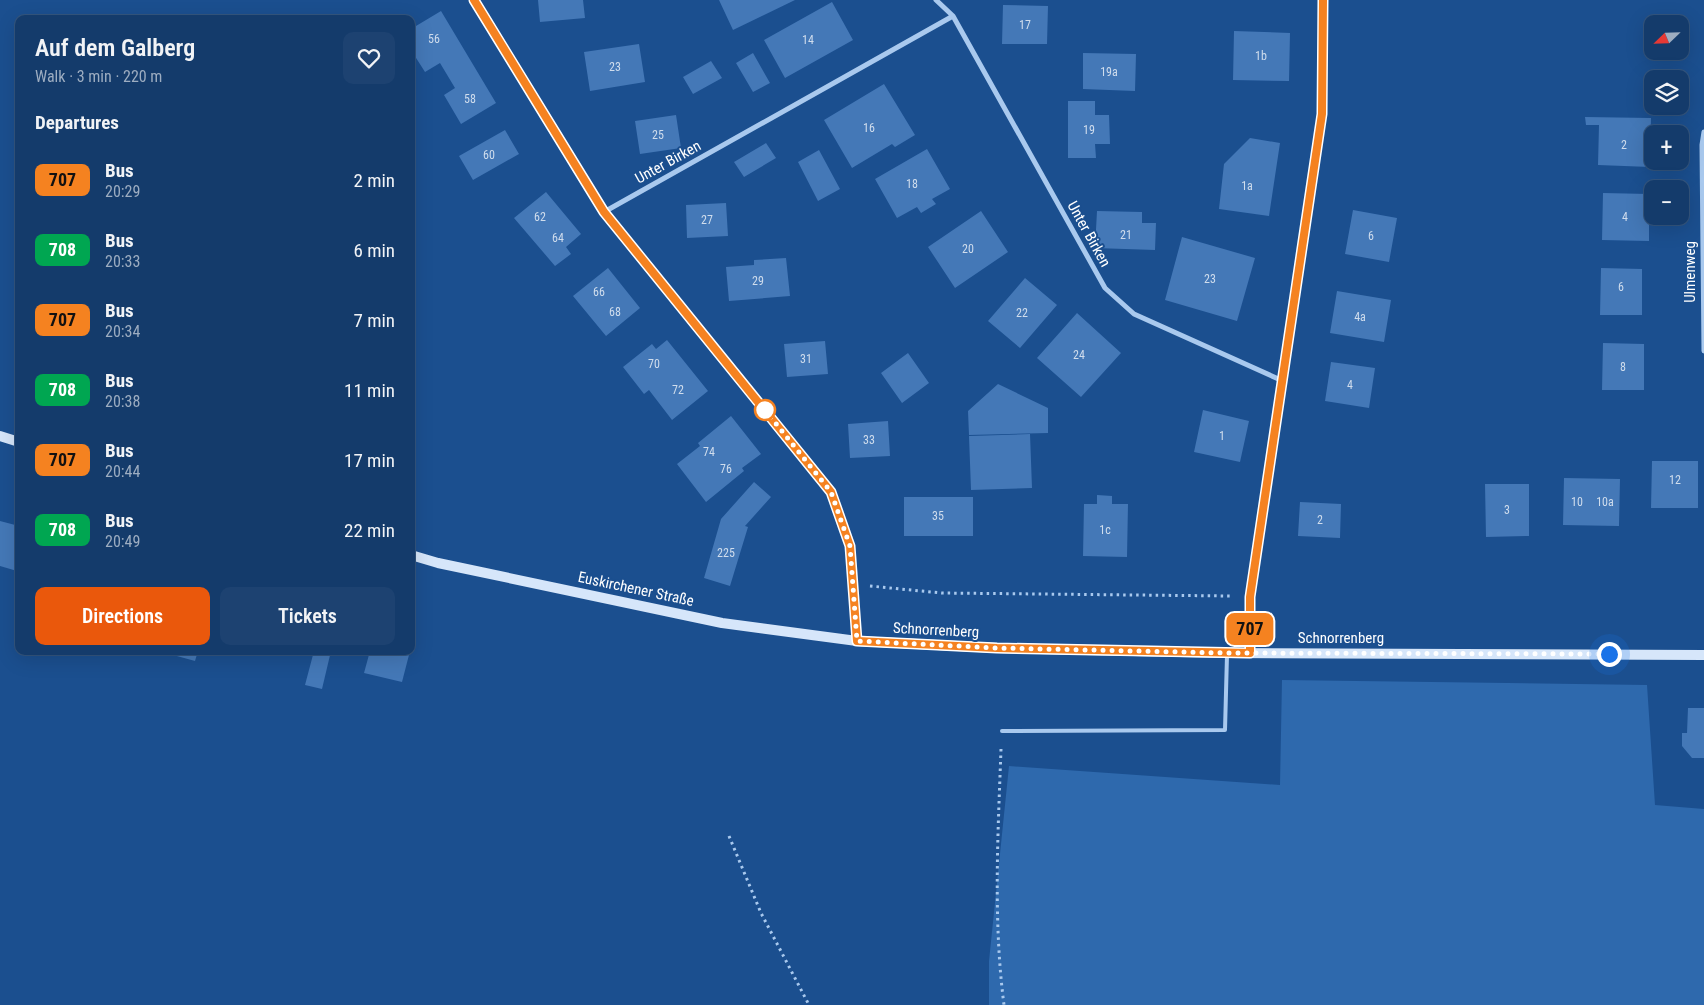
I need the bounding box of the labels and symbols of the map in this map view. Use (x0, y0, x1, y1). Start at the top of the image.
north arrow (1644, 15, 1689, 60)
house number: 17 (1019, 18, 1031, 32)
house number: 56 (428, 32, 440, 46)
house number: 14 (802, 33, 814, 47)
house number: 1b (1255, 49, 1267, 63)
house number: 23 (609, 60, 621, 74)
house number: 19a (1100, 65, 1118, 79)
house number: 58 (464, 92, 476, 106)
house number: 16 (863, 121, 875, 135)
house number: 19 (1083, 123, 1095, 137)
house number: 25 (652, 128, 664, 142)
street label: Unter Birken (632, 137, 704, 187)
house number: 2 (1621, 138, 1627, 152)
house number: 60 (483, 148, 495, 162)
house number: 18 (906, 177, 918, 191)
house number: 1a (1241, 179, 1253, 193)
street label: Unter Birken (1064, 198, 1114, 270)
house number: 62 (534, 210, 546, 224)
house number: 4 (1622, 210, 1628, 224)
house number: 27 (701, 213, 713, 227)
house number: 21 (1120, 228, 1132, 242)
house number: 6 (1368, 229, 1374, 243)
house number: 64 (552, 231, 564, 245)
street label: Ulmenweg (1681, 241, 1699, 303)
house number: 20 (962, 242, 974, 256)
house number: 23 (1204, 272, 1216, 286)
house number: 29 (752, 274, 764, 288)
house number: 6 (1618, 280, 1624, 294)
house number: 66 (593, 285, 605, 299)
house number: 68 (609, 305, 621, 319)
house number: 22 (1016, 306, 1028, 320)
house number: 4a (1354, 310, 1366, 324)
house number: 24 (1073, 348, 1085, 362)
house number: 31 (800, 352, 812, 366)
house number: 70 (648, 357, 660, 371)
house number: 8 (1620, 360, 1626, 374)
house number: 4 (1347, 378, 1353, 392)
house number: 72 (672, 383, 684, 397)
unlabelled marker (754, 399, 776, 421)
house number: 1 (1219, 429, 1225, 443)
house number: 33 (863, 433, 875, 447)
house number: 74 (703, 445, 715, 459)
house number: 76 (720, 462, 732, 476)
house number: 12 (1669, 473, 1681, 487)
house number: 10 (1571, 495, 1583, 509)
house number: 10a (1596, 495, 1614, 509)
house number: 3 (1504, 503, 1510, 517)
house number: 35 (932, 509, 944, 523)
house number: 2 (1317, 513, 1323, 527)
house number: 1c (1099, 523, 1111, 537)
house number: 225 (717, 546, 735, 560)
street label: Euskirchener Straße (576, 568, 696, 610)
line badge: 707 (1221, 613, 1279, 645)
street label: Schnorrenberg (892, 619, 980, 641)
street label: Schnorrenberg (1298, 629, 1384, 647)
your location (1597, 642, 1622, 667)

